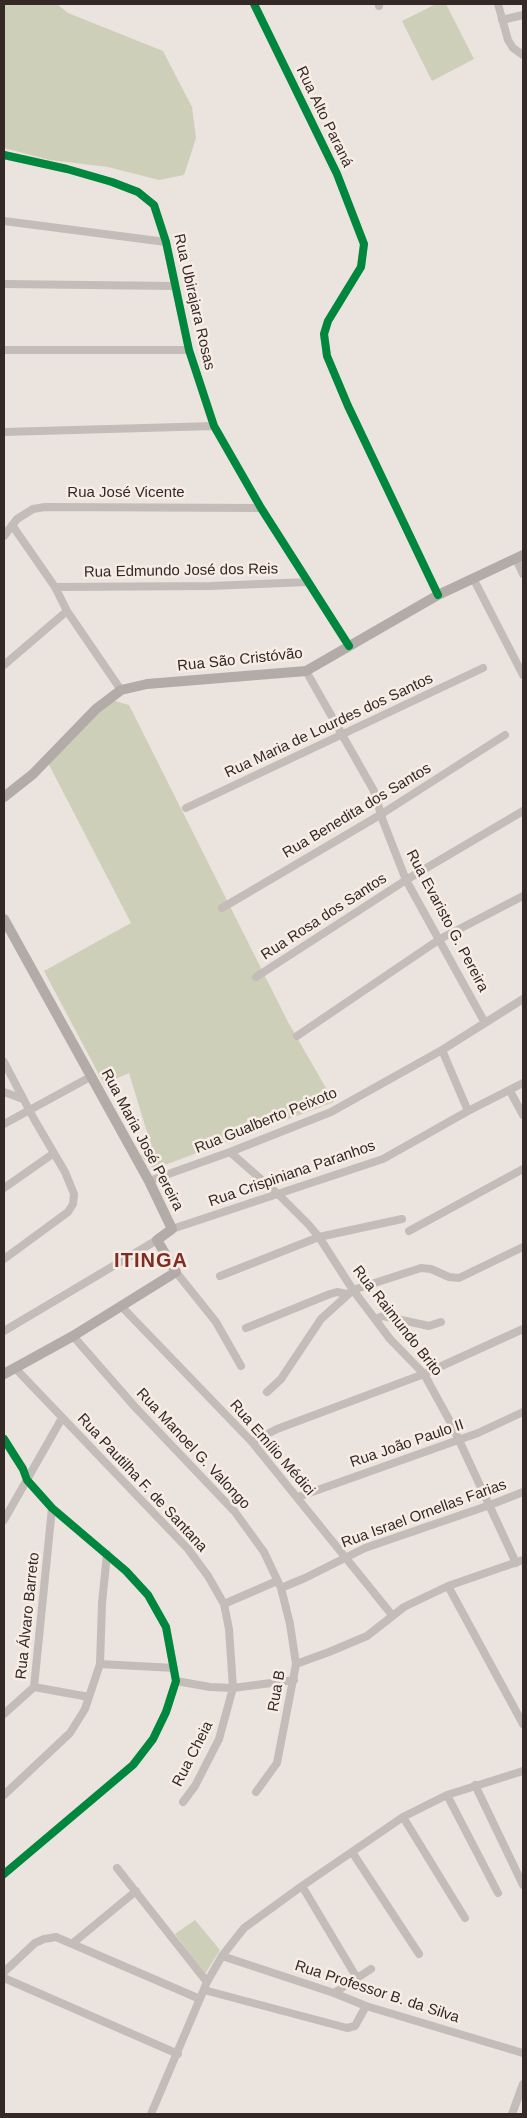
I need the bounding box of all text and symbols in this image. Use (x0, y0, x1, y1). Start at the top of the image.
street label: Rua Alto Paraná (292, 64, 356, 170)
street label: Rua Ubirajara Rosas (170, 232, 218, 372)
street label: Rua José Vicente (67, 484, 185, 502)
street label: Rua Edmundo José dos Reis (84, 560, 278, 582)
street label: Rua São Cristóvão (176, 644, 304, 676)
street label: Rua Maria de Lourdes dos Santos (222, 670, 436, 782)
street label: Rua Benedita dos Santos (279, 759, 435, 863)
street label: Rua Evaristo G. Pereira (402, 847, 492, 995)
street label: Rua Rosa dos Santos (258, 870, 390, 964)
street label: Rua Maria José Pereira (97, 1066, 187, 1214)
street label: Rua Gualberto Peixoto (192, 1084, 340, 1158)
street label: Rua Crispiniana Paranhos (206, 1137, 378, 1211)
district label: ITINGA (113, 1249, 189, 1273)
street label: Rua Raimundo Brito (348, 1262, 446, 1380)
street label: Rua Manoel G. Valongo (132, 1385, 254, 1513)
street label: Rua Emílio Médici (226, 1396, 318, 1500)
street label: Rua Pautilha F. de Santana (73, 1410, 211, 1556)
street label: Rua João Paulo II (348, 1416, 466, 1472)
street label: Rua Israel Ornellas Farias (339, 1476, 509, 1552)
street label: Rua Álvaro Barreto (12, 1552, 44, 1680)
street label: Rua B (265, 1669, 289, 1713)
street label: Rua Cheia (169, 1718, 217, 1790)
street label: Rua Professor B. da Silva (293, 1957, 461, 2027)

